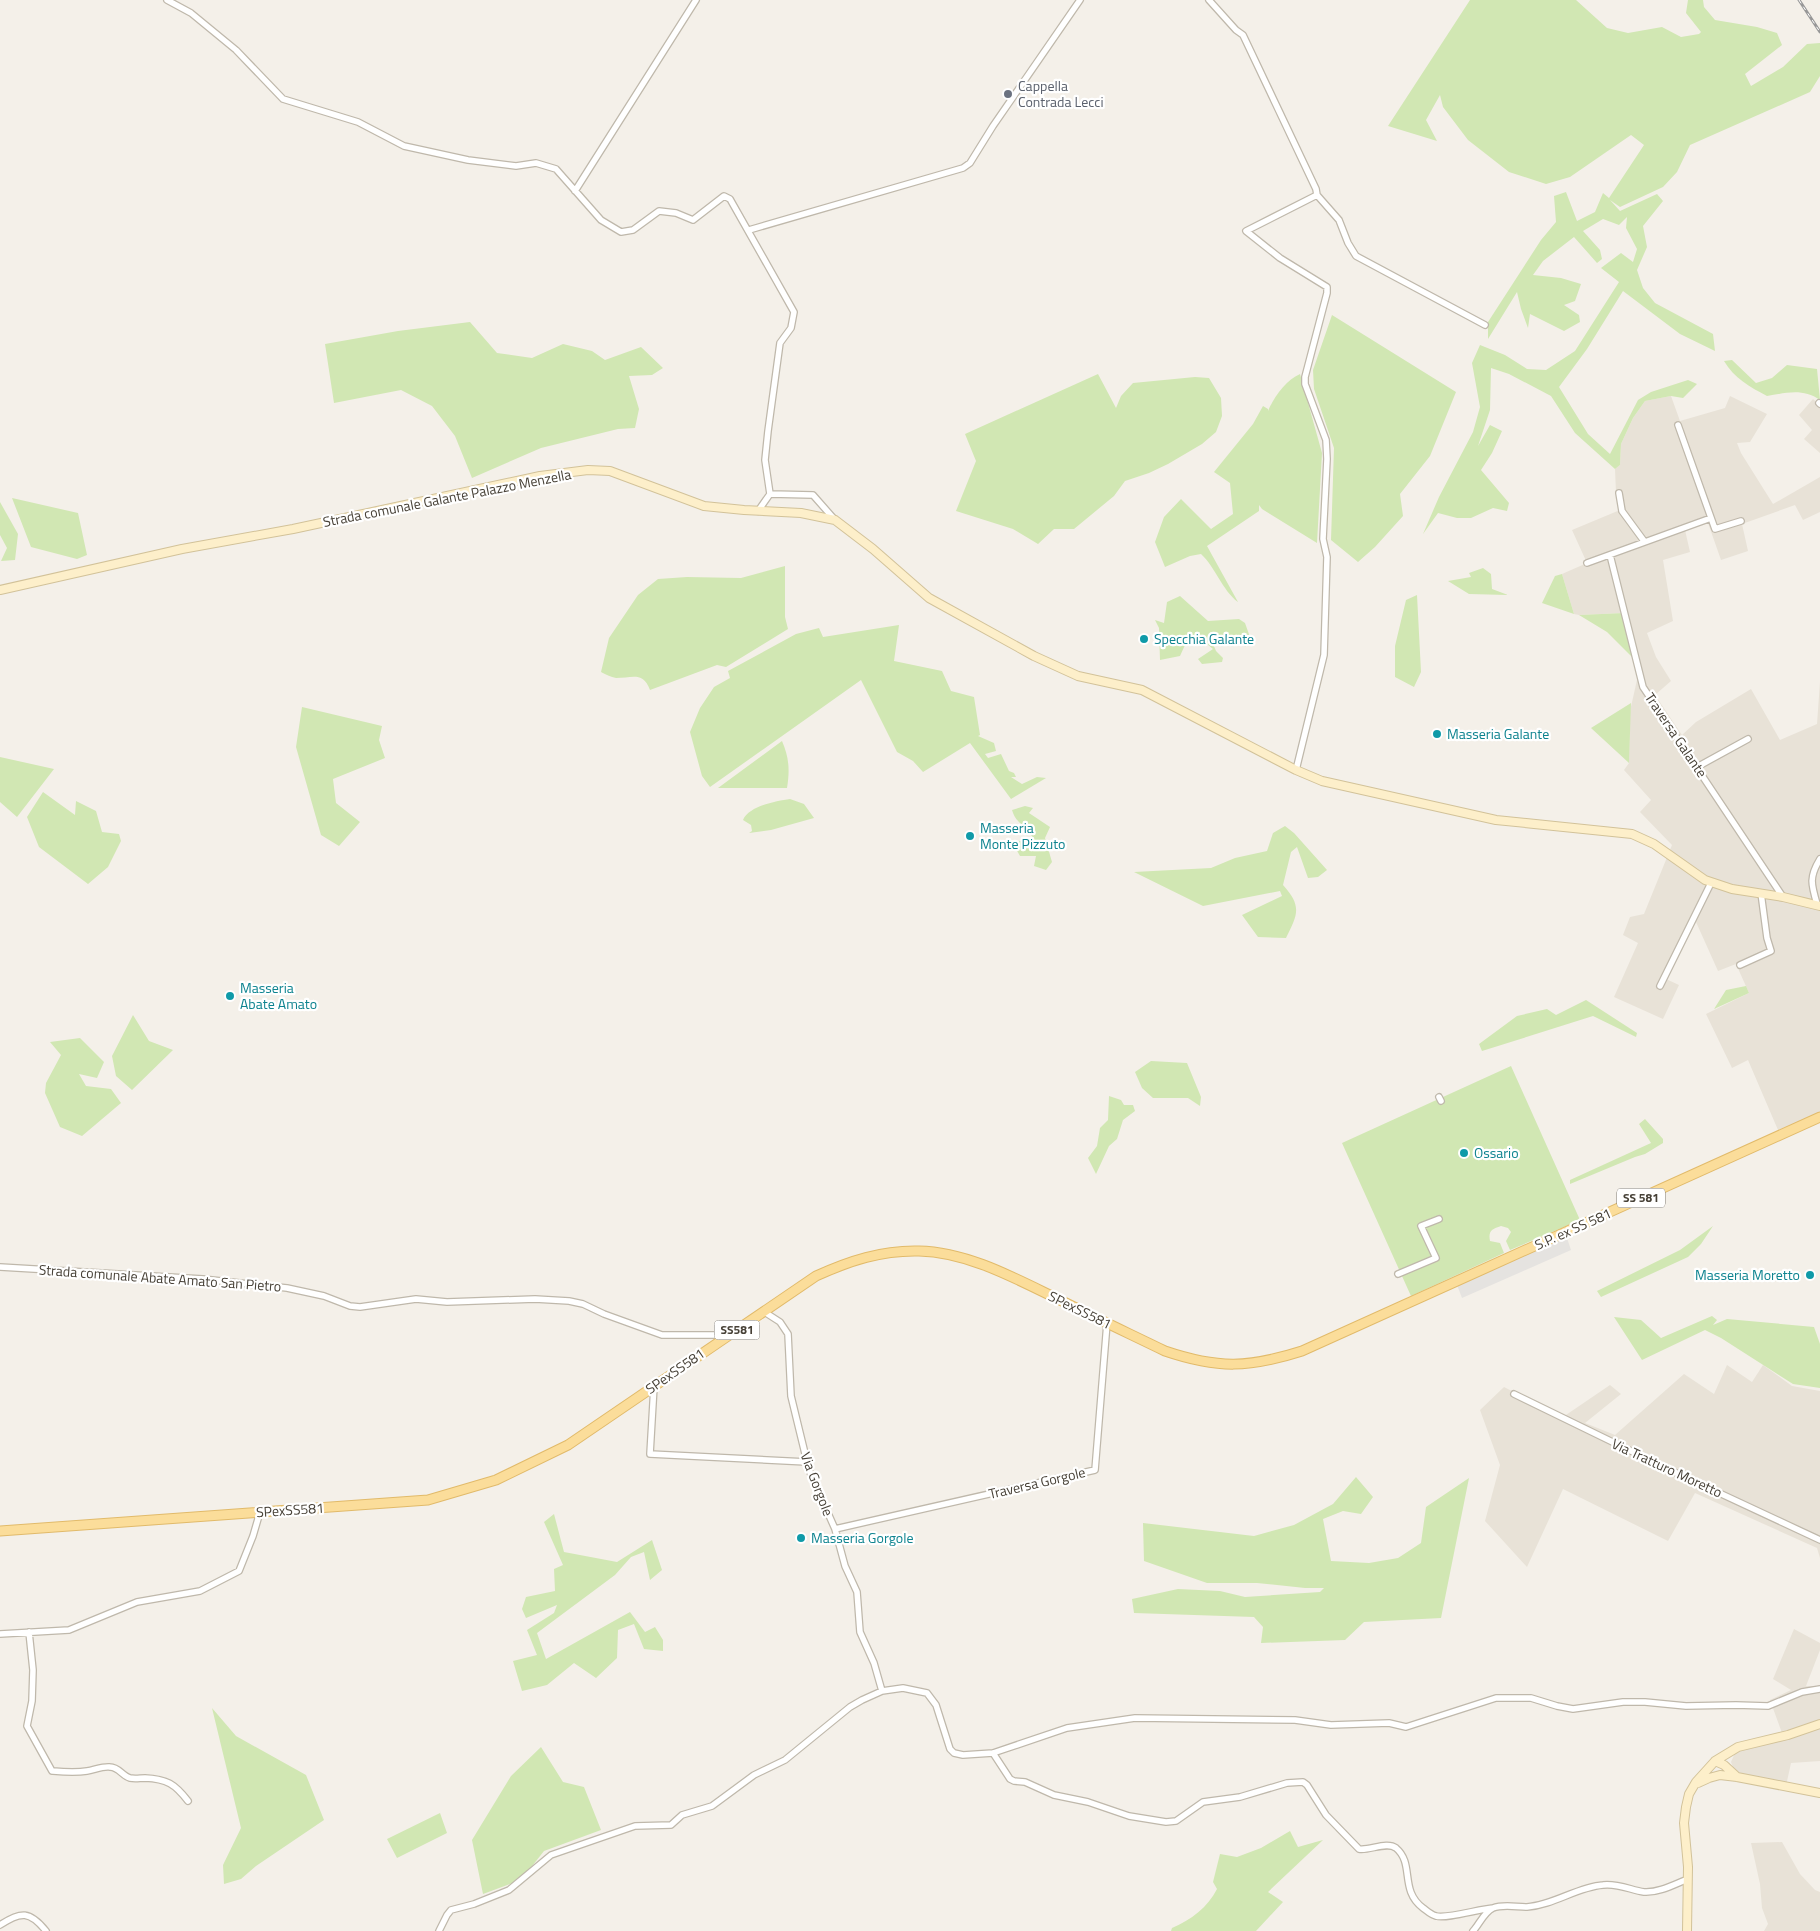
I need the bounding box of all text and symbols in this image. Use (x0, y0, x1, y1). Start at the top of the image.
place label: Cappella Contrada Lecci (1018, 75, 1104, 112)
marker: Cappella Contrada Lecci (1002, 88, 1014, 100)
street label: Strada comunale Galante Palazzo Menzella (321, 463, 573, 532)
place label: Specchia Galante (1154, 628, 1254, 649)
marker: Specchia Galante (1138, 633, 1150, 645)
street label: Traversa Galante (1640, 688, 1713, 781)
place label: Masseria Galante (1447, 723, 1549, 744)
marker: Masseria Galante (1431, 728, 1443, 740)
place label: Masseria Monte Pizzuto (980, 817, 1065, 854)
marker: Masseria Monte Pizzuto (964, 830, 976, 842)
place label: Masseria Abate Amato (240, 977, 317, 1014)
marker: Masseria Abate Amato (224, 990, 236, 1002)
place label: Ossario (1474, 1142, 1519, 1163)
marker: Ossario (1458, 1147, 1470, 1159)
road number: SS 581 (1617, 1188, 1665, 1208)
street label: S.P. ex SS 581 (1531, 1202, 1615, 1255)
street label: Strada comunale Abate Amato San Pietro (38, 1259, 282, 1296)
place label: Masseria Moretto (1695, 1264, 1800, 1285)
marker: Masseria Moretto (1804, 1269, 1816, 1281)
street label: SPexSS581 (1045, 1285, 1115, 1334)
road number: SS581 (714, 1320, 760, 1340)
street label: SPexSS581 (641, 1343, 709, 1399)
street label: Via Tratturo Moretto (1608, 1433, 1726, 1502)
street label: Via Gorgole (796, 1449, 839, 1519)
street label: Traversa Gorgole (986, 1461, 1087, 1504)
street label: SPexSS581 (255, 1497, 325, 1522)
place label: Masseria Gorgole (811, 1527, 914, 1548)
marker: Masseria Gorgole (795, 1532, 807, 1544)

